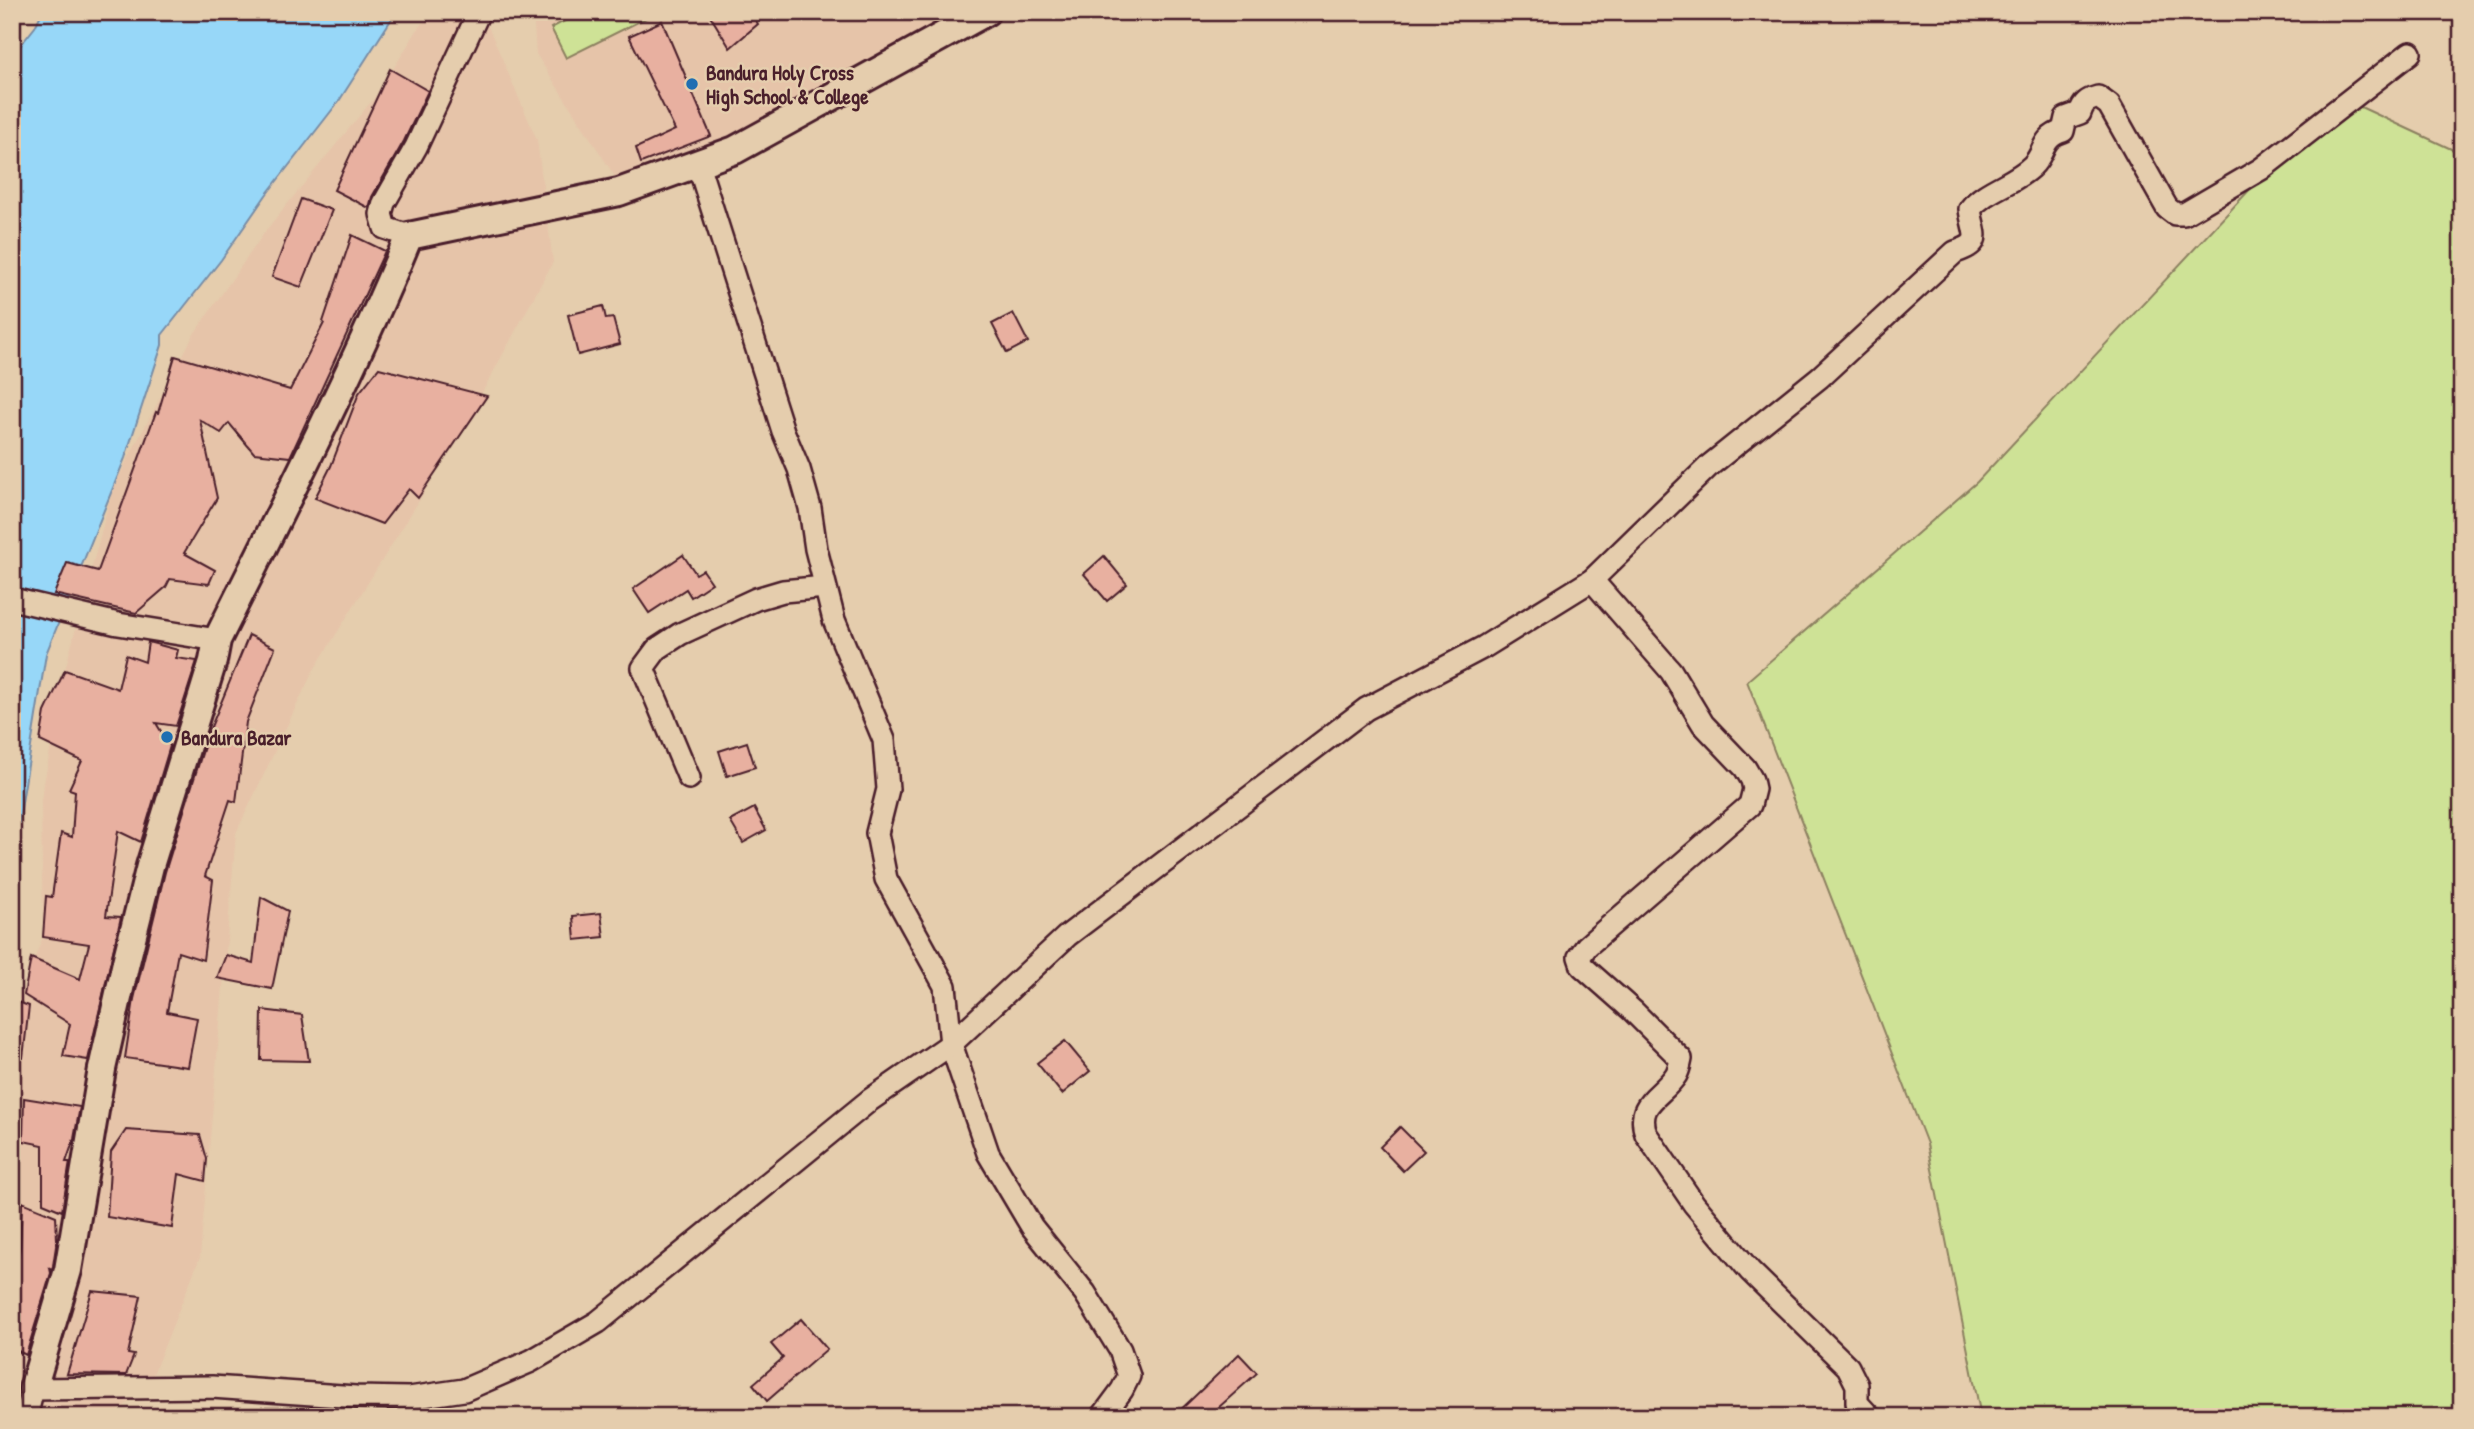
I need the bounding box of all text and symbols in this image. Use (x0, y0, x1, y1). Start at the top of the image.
place label: Bandura Holy Cross High School & College (706, 58, 869, 112)
marker: Bandura Holy Cross High School & College (684, 76, 700, 92)
place label: Bandura Bazar (181, 723, 292, 752)
marker: Bandura Bazar (159, 729, 175, 745)

